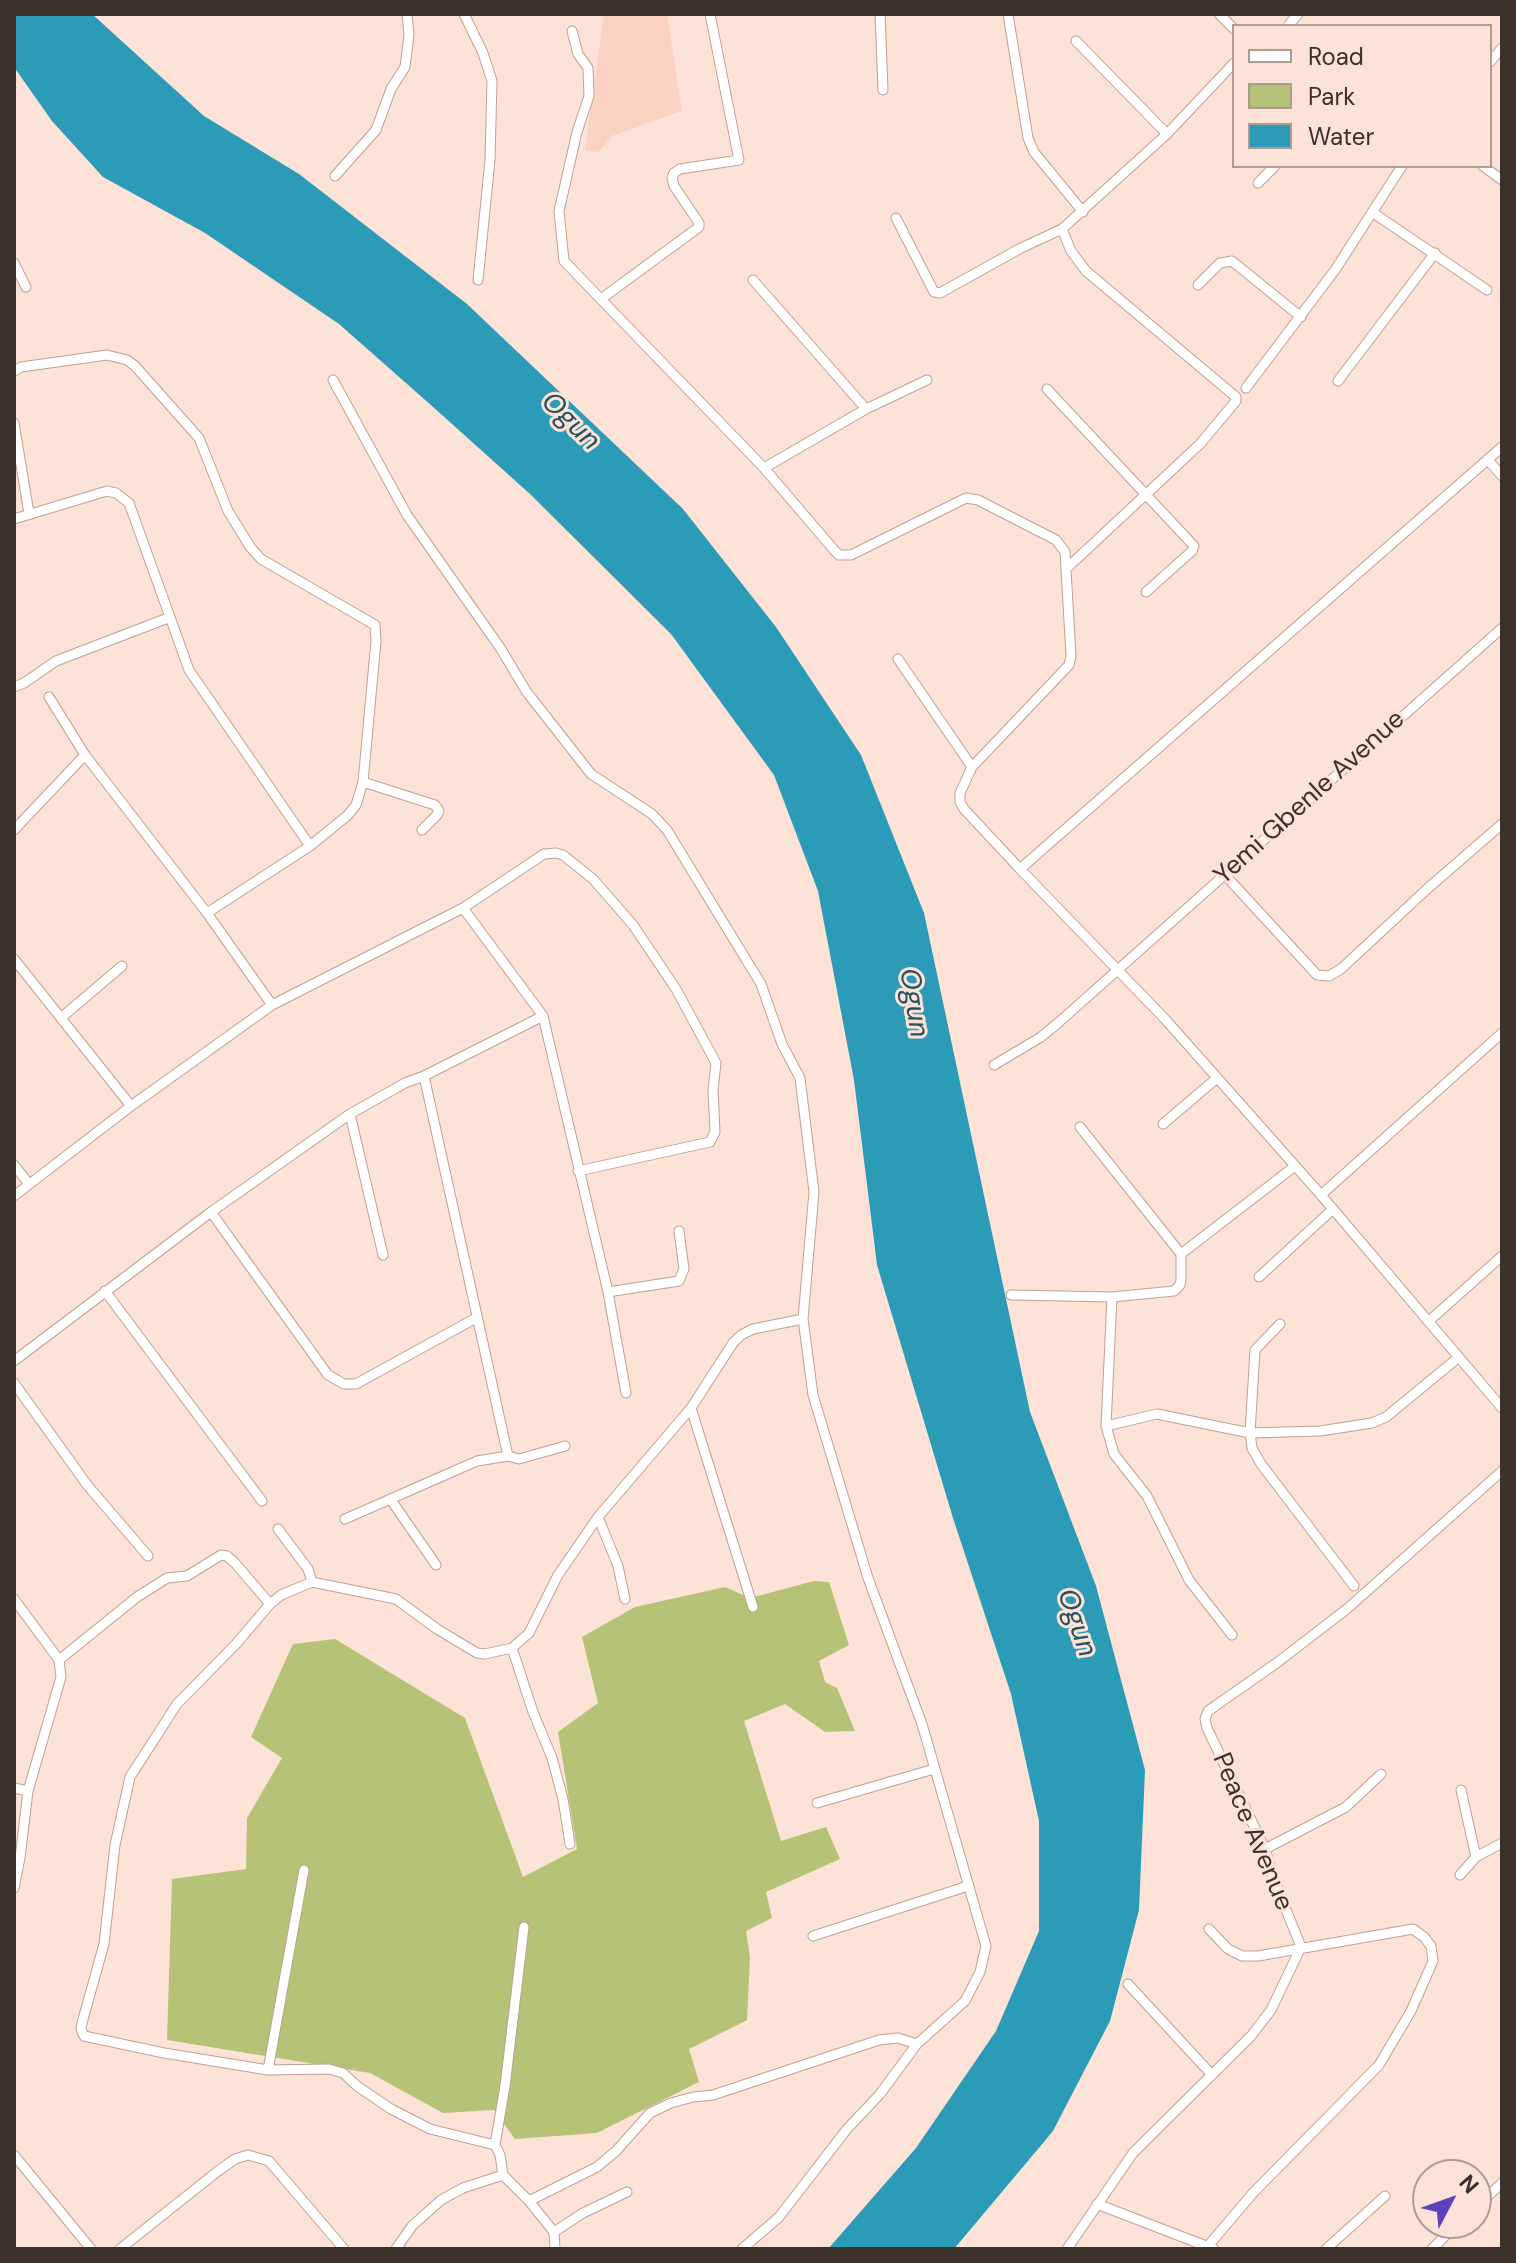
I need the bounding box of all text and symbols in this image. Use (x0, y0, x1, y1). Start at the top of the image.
legend (1232, 24, 1492, 168)
text: Road (1308, 41, 1364, 72)
text: Park (1308, 81, 1355, 112)
text: Water (1308, 121, 1374, 152)
water label: Ogun (533, 386, 607, 458)
street label: Yemi Gbenle Avenue (1208, 704, 1412, 892)
water label: Ogun (891, 966, 935, 1040)
water label: Ogun (1049, 1585, 1103, 1661)
street label: Peace Avenue (1205, 1749, 1299, 1915)
north arrow (1412, 2159, 1492, 2239)
text: N (1453, 2169, 1485, 2200)

